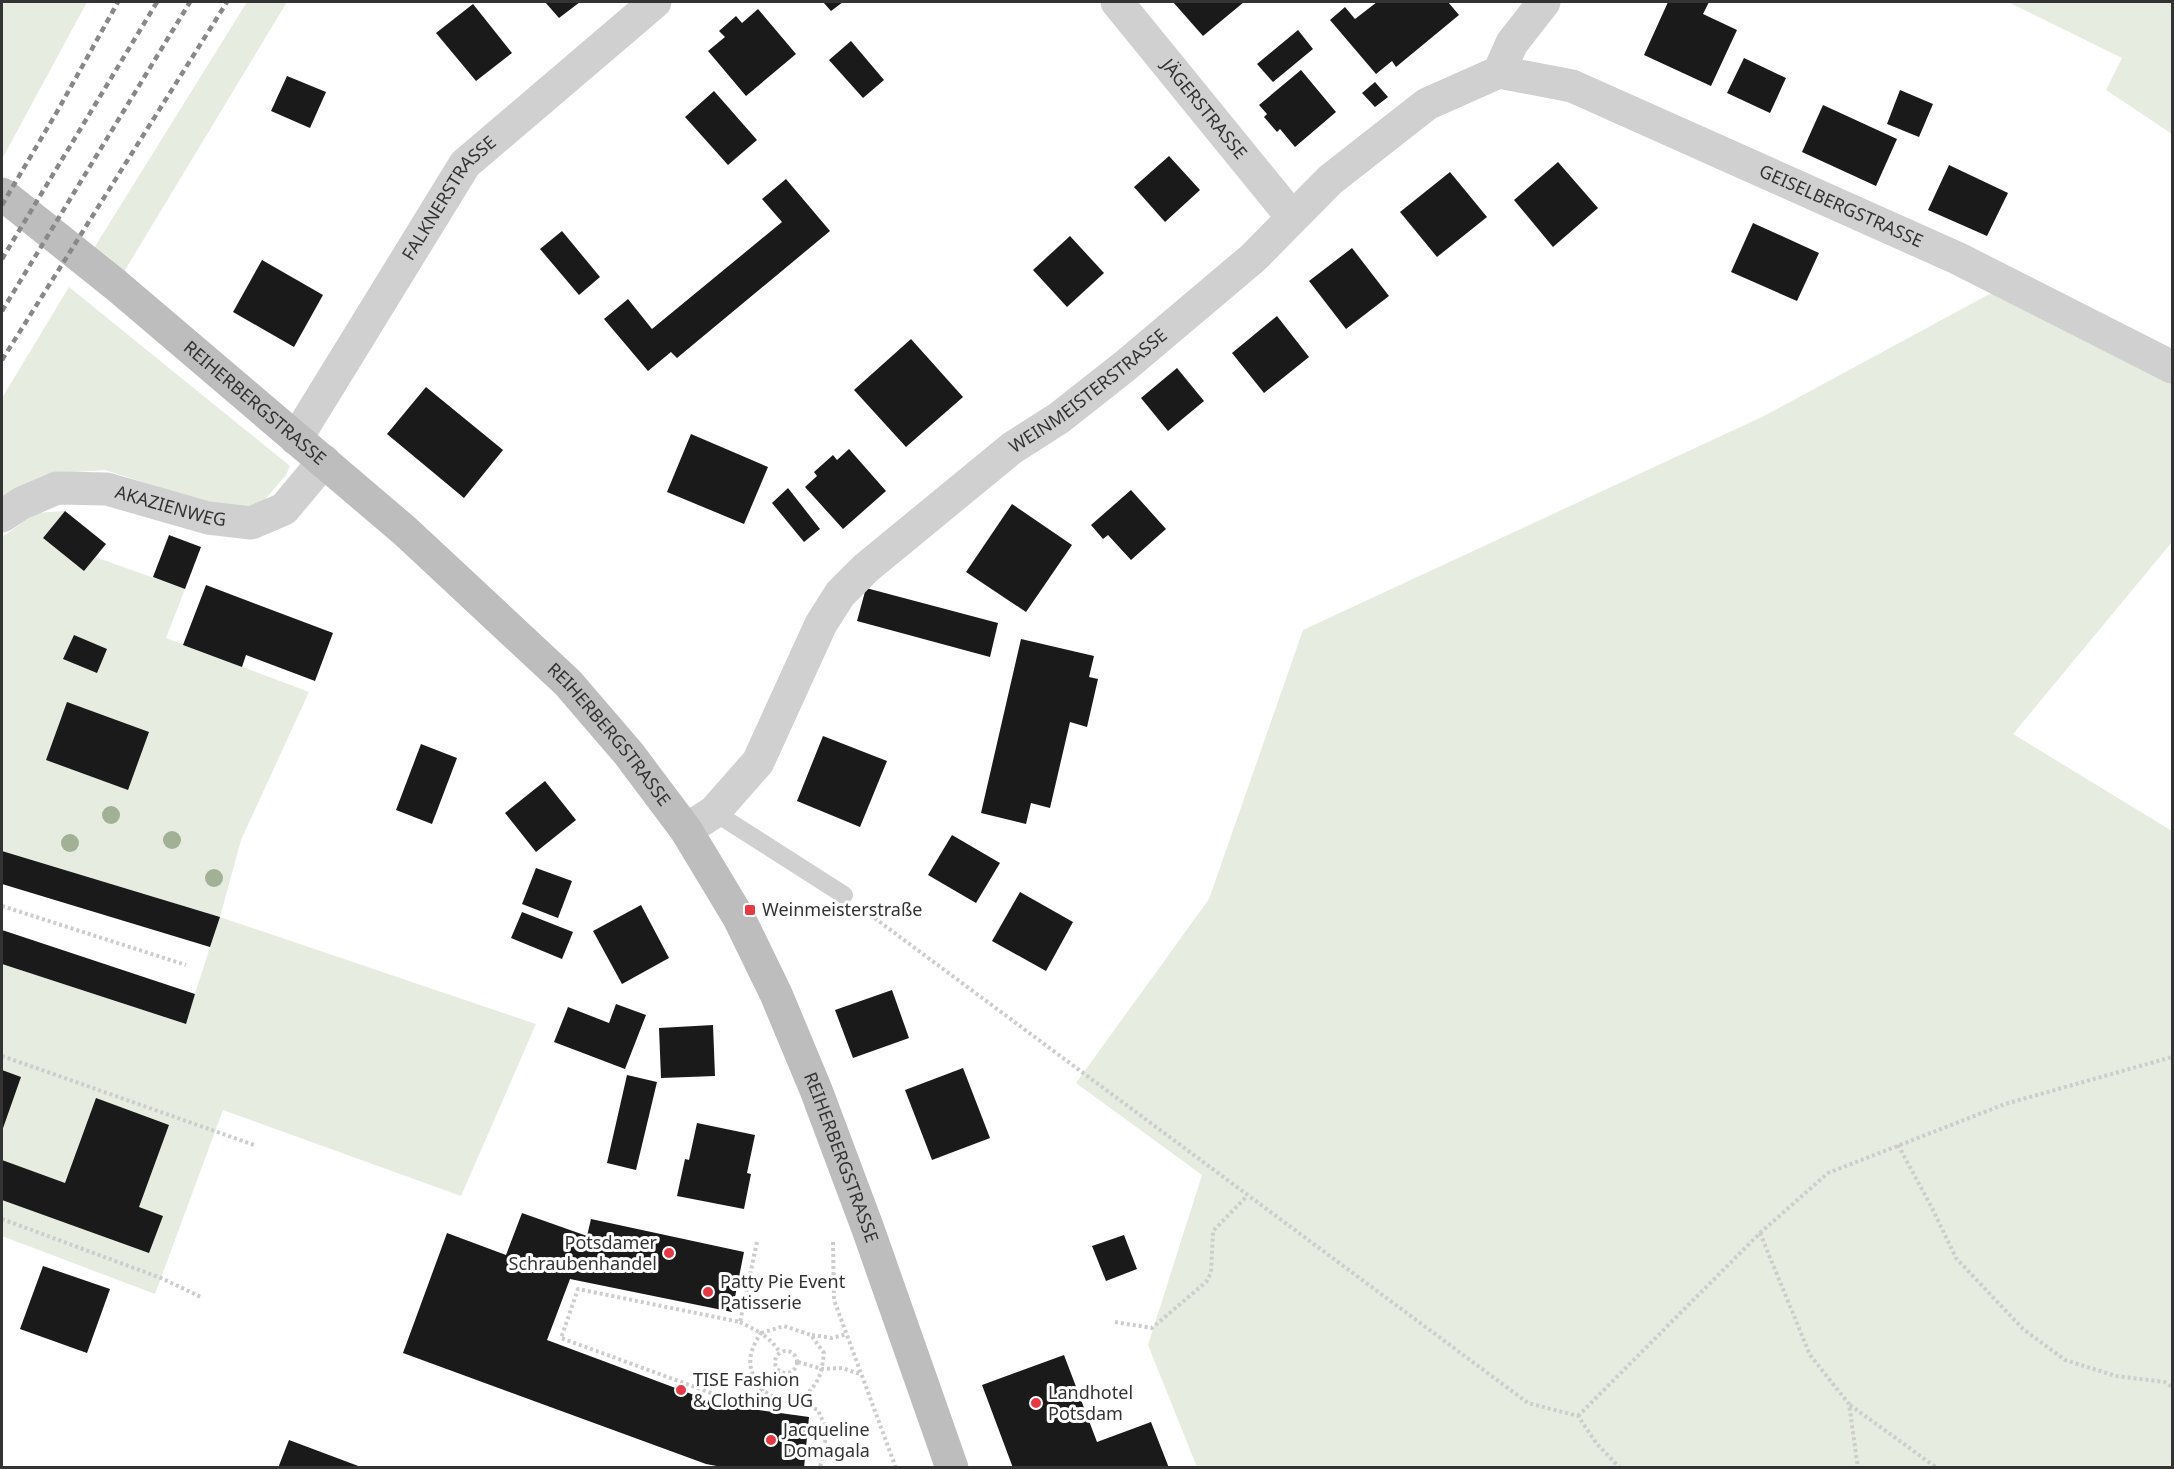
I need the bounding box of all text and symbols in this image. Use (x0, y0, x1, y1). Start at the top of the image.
street label: JÄGERSTRASSE (1156, 52, 1253, 164)
street label: FALKNERSTRASSE (396, 130, 501, 264)
street label: GEISELBERGSTRASSE (1756, 158, 1927, 252)
street label: WEINMEISTERSTRASSE (1004, 323, 1172, 458)
street label: REIHERBERGSTRASSE (179, 335, 332, 470)
street label: AKAZIENWEG (113, 479, 227, 531)
street label: REIHERBERGSTRASSE (543, 657, 677, 810)
place label: Weinmeisterstraße (762, 897, 922, 921)
marker: Weinmeisterstraße (743, 903, 757, 917)
street label: REIHERBERGSTRASSE (799, 1068, 885, 1246)
place label: Potsdamer Schraubenhandel (509, 1230, 658, 1275)
marker: Potsdamer Schraubenhandel (662, 1246, 676, 1260)
place label: Patty Pie Event Patisserie (720, 1269, 846, 1314)
marker: Patty Pie Event Patisserie (701, 1285, 715, 1299)
place label: TISE Fashion & Clothing UG (693, 1367, 813, 1412)
place label: Landhotel Potsdam (1048, 1380, 1133, 1425)
marker: TISE Fashion & Clothing UG (674, 1383, 688, 1397)
marker: Landhotel Potsdam (1029, 1396, 1043, 1410)
place label: Jacqueline Domagala (781, 1417, 870, 1462)
marker: Jacqueline Domagala (764, 1433, 778, 1447)

